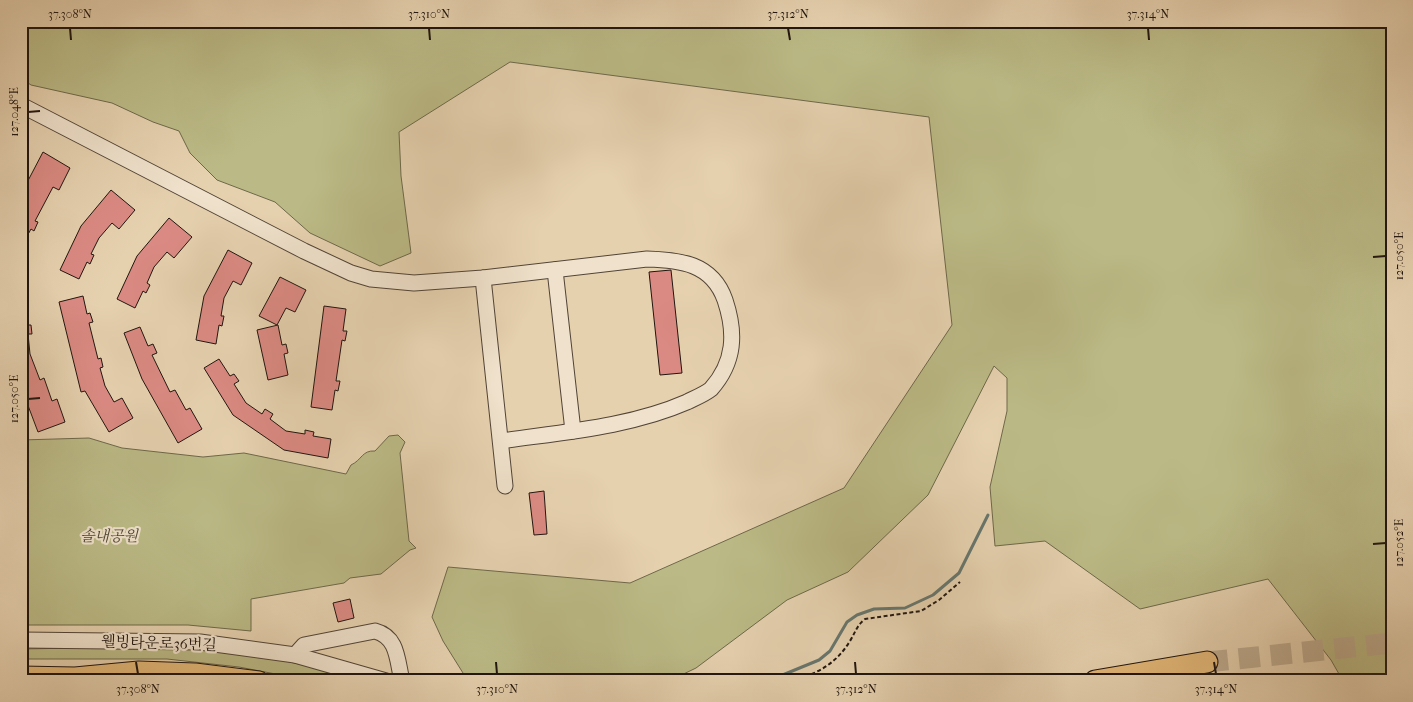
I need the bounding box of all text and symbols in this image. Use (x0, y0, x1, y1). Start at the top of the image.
text: 37.308°N (48, 7, 92, 21)
text: 37.310°N (408, 7, 450, 21)
text: 37.312°N (767, 7, 809, 21)
text: 37.314°N (1127, 7, 1169, 21)
text: 127.048°E (7, 87, 21, 137)
text: 127.050°E (1392, 232, 1406, 280)
text: 127.050°E (7, 375, 21, 423)
text: 127.052°E (1392, 519, 1406, 567)
park label: 솔내공원 (80, 527, 139, 545)
street label: 웰빙타운로36번길 (101, 632, 217, 654)
text: 37.308°N (116, 682, 160, 696)
text: 37.310°N (476, 682, 518, 696)
text: 37.312°N (835, 682, 877, 696)
text: 37.314°N (1195, 682, 1237, 696)

